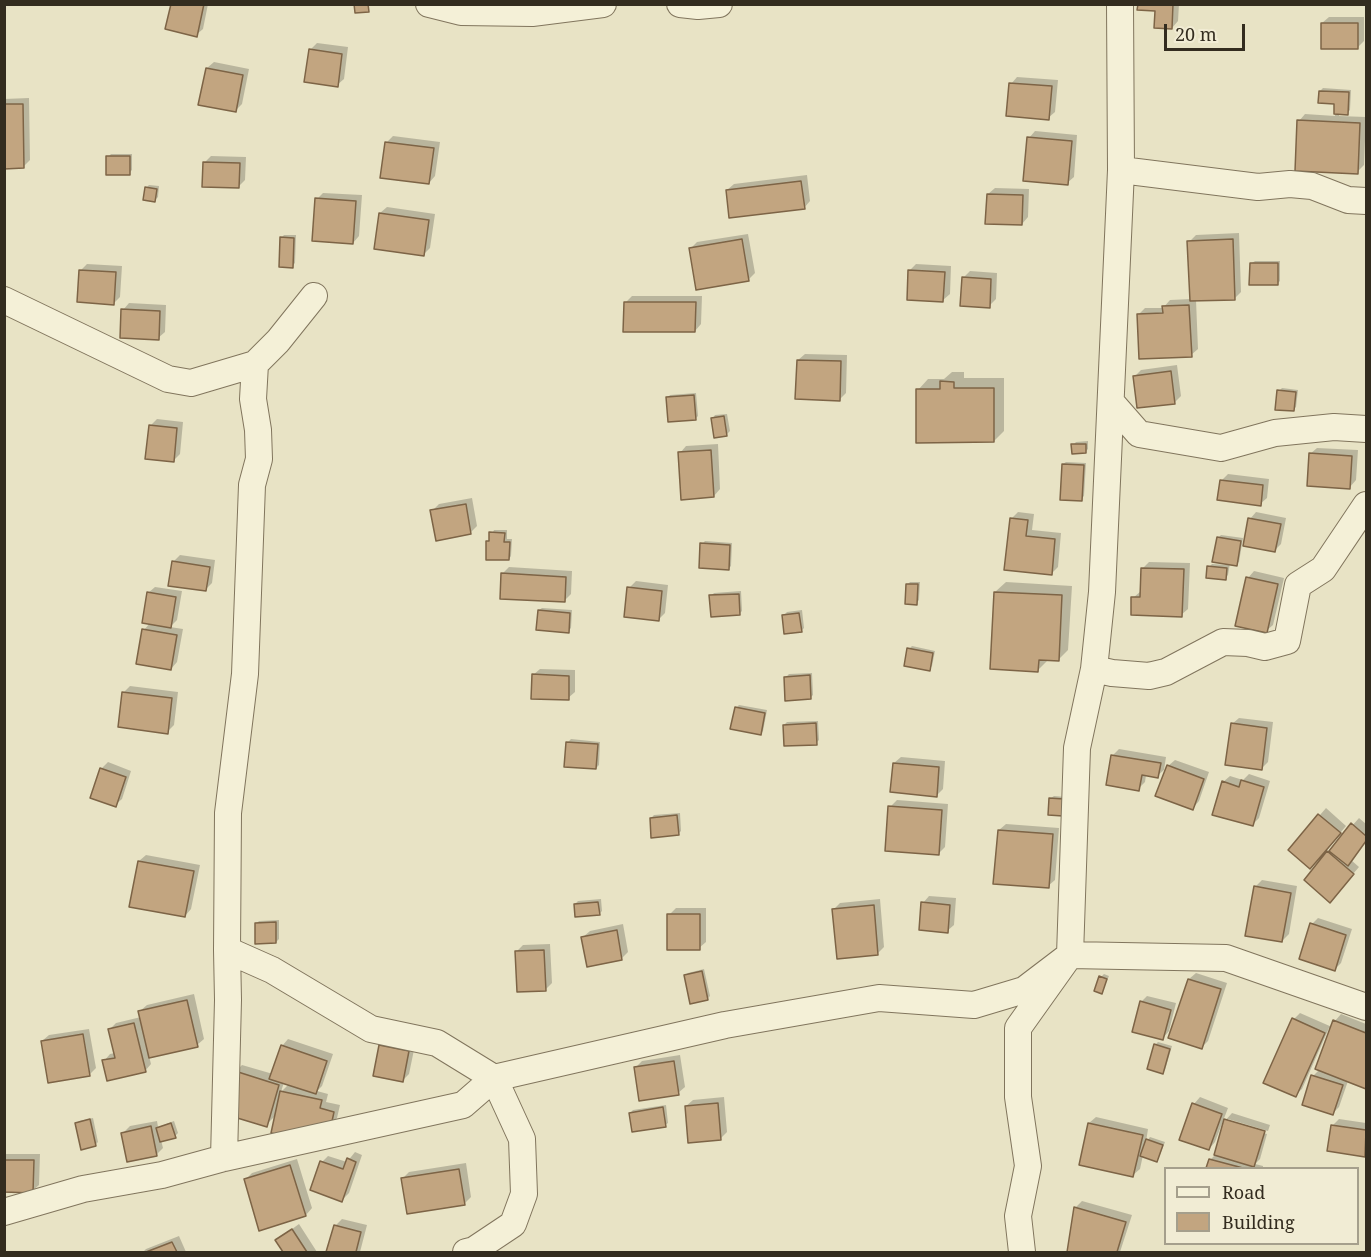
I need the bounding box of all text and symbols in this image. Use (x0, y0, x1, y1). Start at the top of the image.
scale bar (1167, 12, 1248, 50)
text: 20 m (1175, 22, 1217, 46)
legend (1164, 1167, 1359, 1245)
text: Road (1222, 1180, 1265, 1204)
text: Building (1222, 1210, 1295, 1234)

